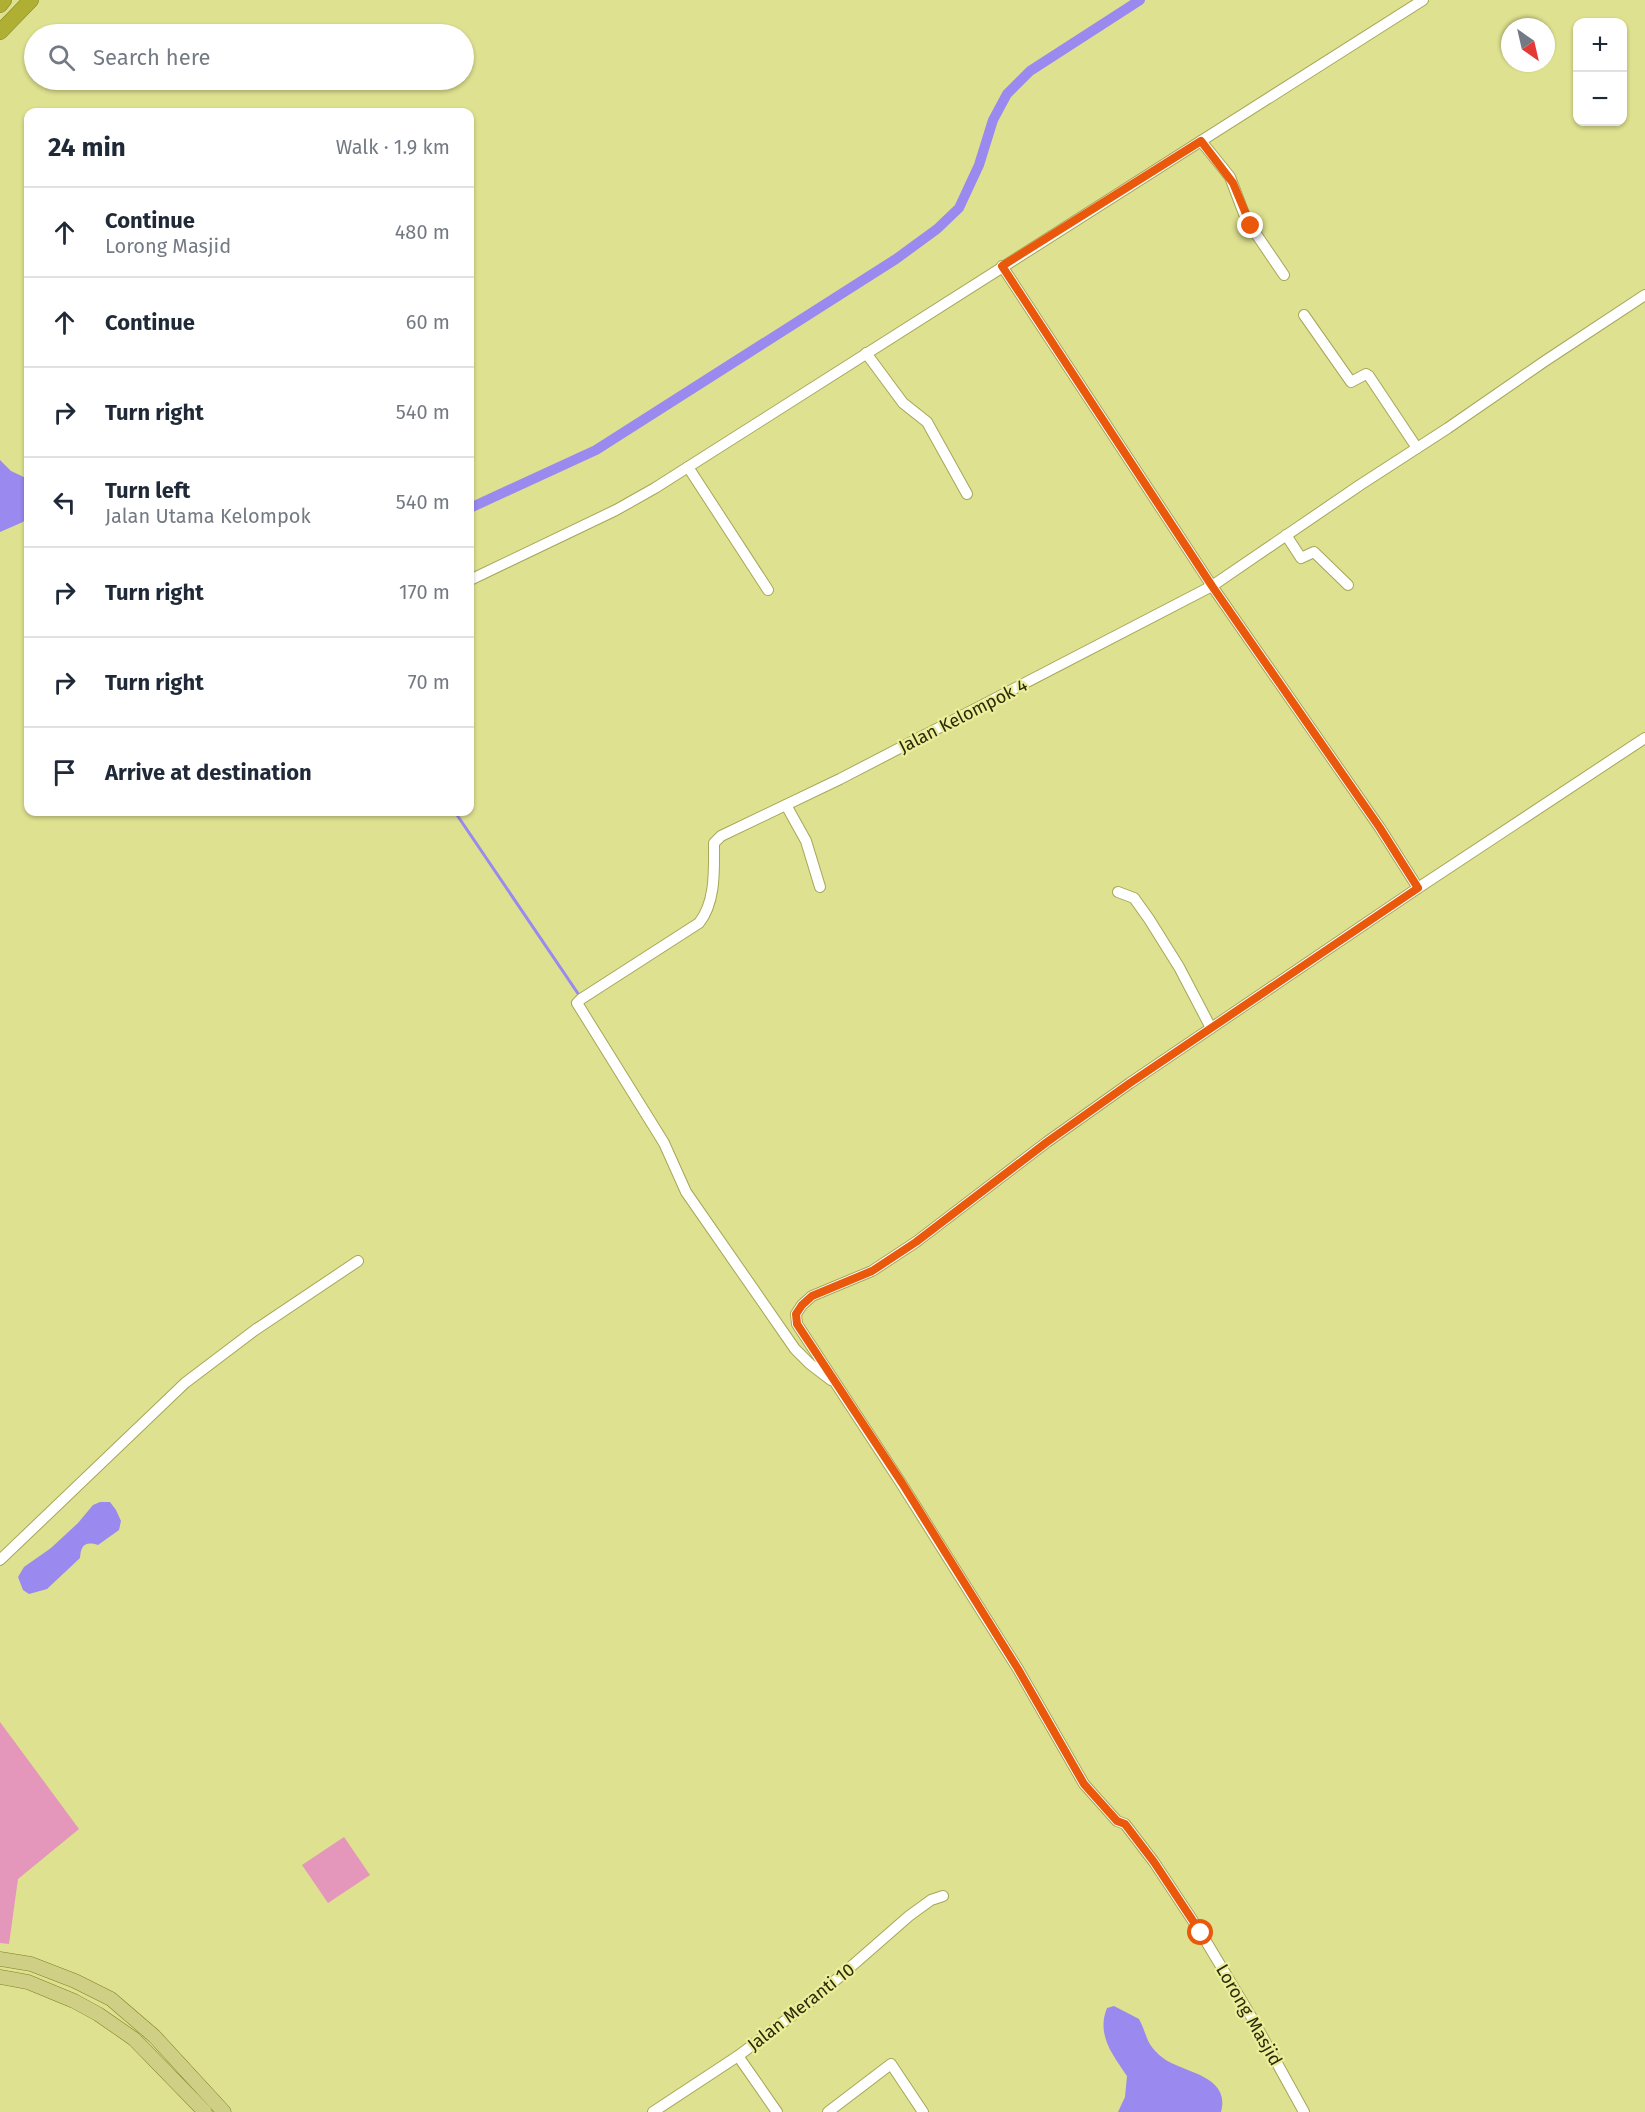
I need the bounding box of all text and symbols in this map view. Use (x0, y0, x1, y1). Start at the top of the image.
north arrow (1501, 18, 1555, 72)
map controls (1573, 18, 1627, 126)
button: + (1573, 18, 1627, 72)
search box (24, 24, 474, 90)
icon: search (45, 41, 78, 74)
text: Search here (93, 44, 211, 71)
button: − (1573, 72, 1627, 126)
text: 24 min (48, 132, 126, 163)
text: Walk · 1.9 km (336, 135, 450, 159)
text: Continue (105, 207, 195, 234)
route end (1237, 212, 1263, 238)
icon: ahead (48, 216, 81, 249)
text: 480 m (395, 220, 450, 244)
text: Lorong Masjid (105, 234, 231, 258)
icon: ahead (48, 306, 81, 339)
text: Continue (105, 309, 195, 336)
text: 60 m (406, 310, 450, 334)
icon: right (48, 396, 81, 429)
text: Turn right (105, 399, 204, 426)
text: 540 m (396, 400, 450, 424)
text: Turn left (105, 477, 190, 504)
icon: left (48, 486, 81, 519)
text: 540 m (396, 490, 450, 514)
text: Jalan Utama Kelompok (105, 504, 311, 528)
icon: right (48, 576, 81, 609)
text: Turn right (105, 579, 204, 606)
text: 170 m (399, 580, 450, 604)
icon: right (48, 666, 81, 699)
text: Turn right (105, 669, 204, 696)
text: 70 m (408, 670, 450, 694)
street label: Jalan Kelompok 4 (895, 674, 1031, 758)
icon: arrive (48, 756, 81, 789)
text: Arrive at destination (105, 759, 312, 786)
route start (1187, 1919, 1213, 1945)
street label: Jalan Meranti 10 (743, 1958, 859, 2056)
street label: Lorong Masjid (1211, 1960, 1287, 2070)

